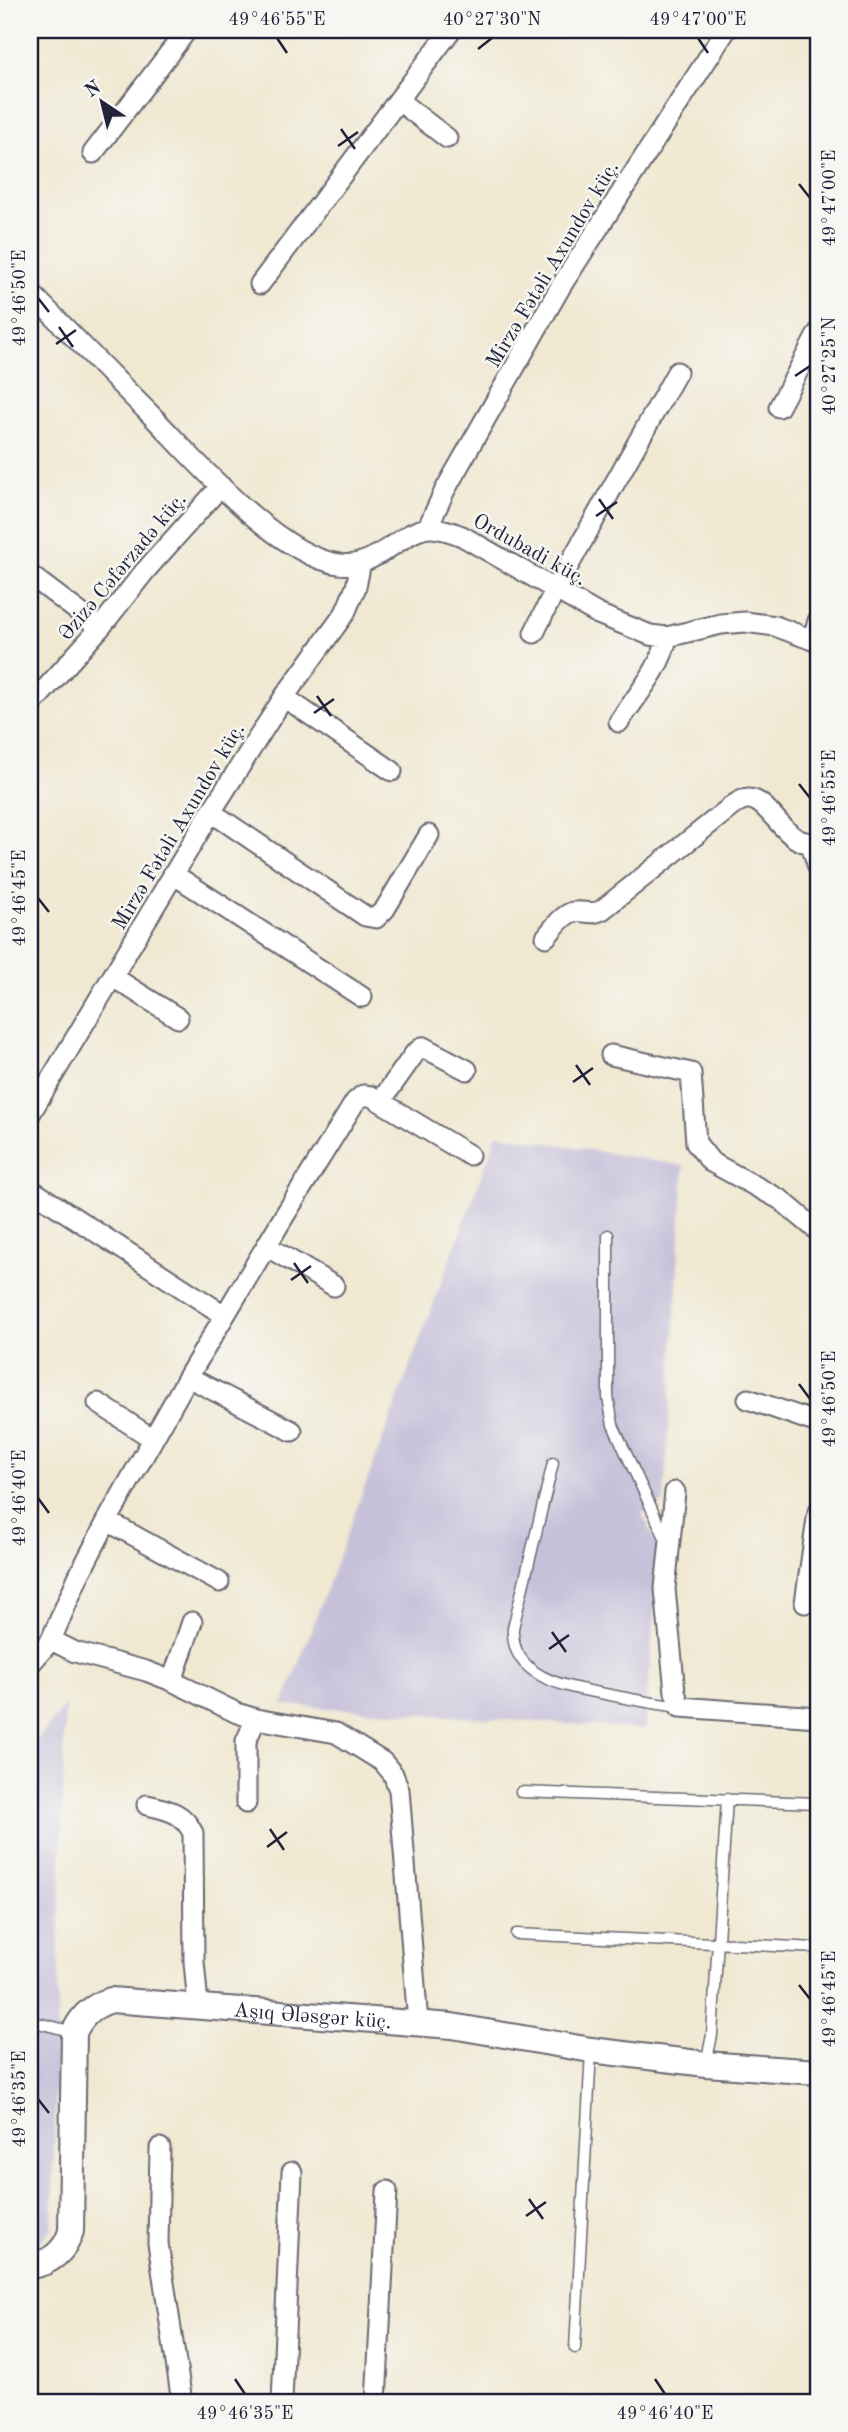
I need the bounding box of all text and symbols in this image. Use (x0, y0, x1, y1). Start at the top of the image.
text: 49°46'55"E (229, 11, 325, 29)
text: 40°27'30"N (443, 11, 541, 29)
text: 49°47'00"E (650, 11, 746, 29)
north arrow (66, 66, 136, 136)
text: N (82, 78, 105, 102)
text: 49°47'00"E (821, 150, 839, 246)
street label: Mirzə Fətəli Axundov küç. (483, 158, 623, 372)
text: 49°46'50"E (11, 250, 29, 346)
text: 40°27'25"N (821, 317, 839, 415)
street label: Əzizə Cəfərzadə küç. (55, 489, 191, 645)
street label: Ordubadi küç. (469, 511, 590, 590)
street label: Mirzə Fətəli Axundov küç. (109, 720, 249, 934)
text: 49°46'55"E (821, 750, 839, 846)
text: 49°46'45"E (11, 850, 29, 946)
text: 49°46'50"E (821, 1351, 839, 1447)
text: 49°46'40"E (11, 1450, 29, 1546)
text: 49°46'45"E (821, 1951, 839, 2047)
street label: Aşıq Ələsgər küç. (233, 2000, 392, 2033)
text: 49°46'35"E (11, 2051, 29, 2147)
text: 49°46'35"E (197, 2405, 293, 2423)
text: 49°46'40"E (617, 2405, 713, 2423)

